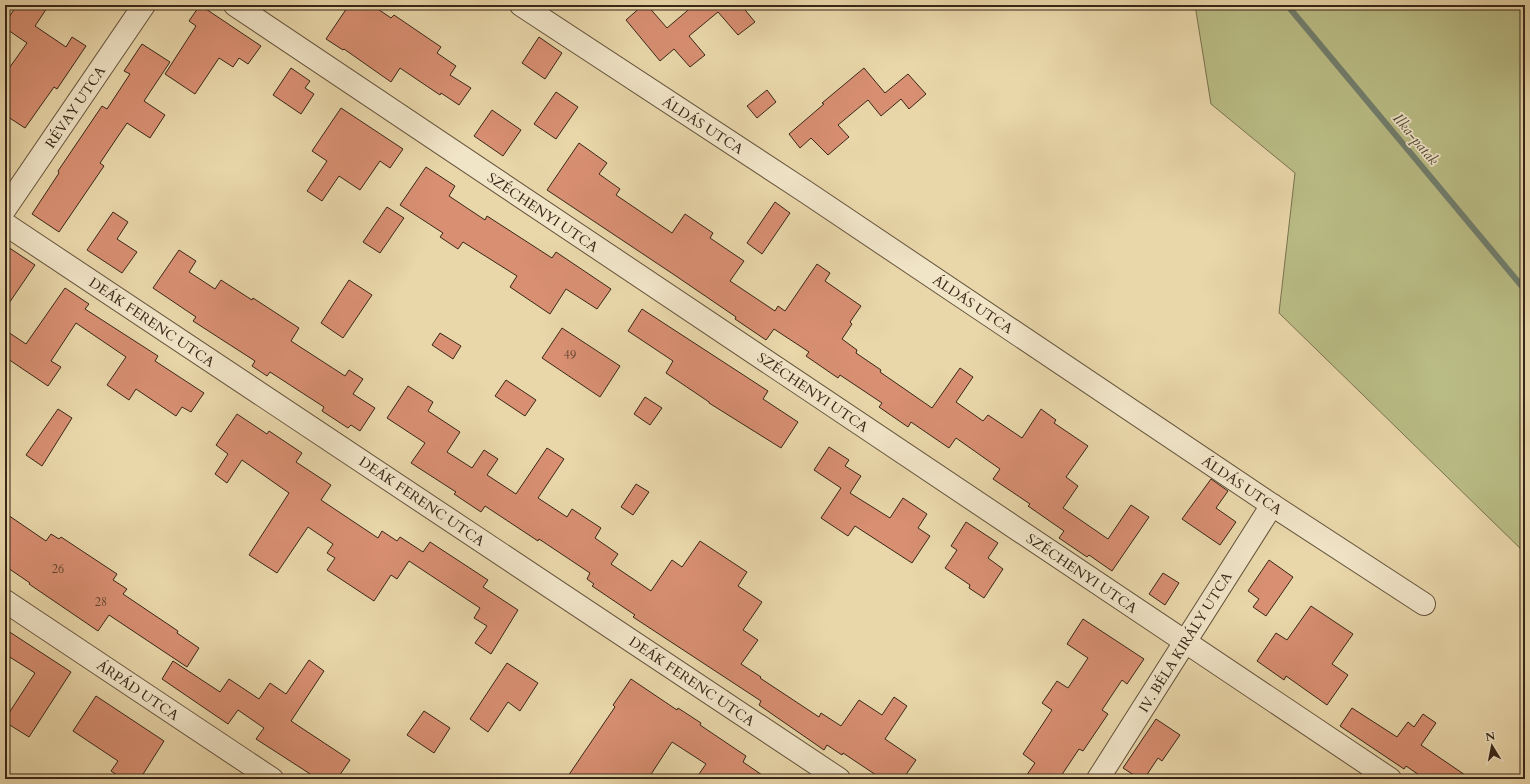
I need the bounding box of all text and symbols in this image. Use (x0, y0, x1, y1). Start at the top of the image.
street label: RÉVAY UTCA (41, 62, 110, 152)
street label: ÁLDÁS UTCA (659, 92, 747, 159)
water label: Ilka-patak (1388, 109, 1444, 170)
street label: SZÉCHENYI UTCA (484, 168, 602, 257)
street label: ÁLDÁS UTCA (929, 271, 1017, 338)
street label: DEÁK FERENC UTCA (85, 273, 218, 372)
house number: 49 (564, 347, 576, 363)
street label: SZÉCHENYI UTCA (754, 348, 872, 437)
street label: DEÁK FERENC UTCA (355, 452, 488, 551)
street label: ÁLDÁS UTCA (1198, 452, 1286, 519)
street label: SZÉCHENYI UTCA (1023, 529, 1141, 618)
house number: 26 (52, 561, 64, 577)
street label: IV. BÉLA KIRÁLY UTCA (1134, 568, 1237, 716)
house number: 28 (95, 594, 107, 610)
street label: DEÁK FERENC UTCA (625, 632, 758, 731)
street label: ÁRPÁD UTCA (93, 656, 183, 725)
north arrow (1472, 726, 1512, 766)
text: N (1484, 728, 1497, 745)

